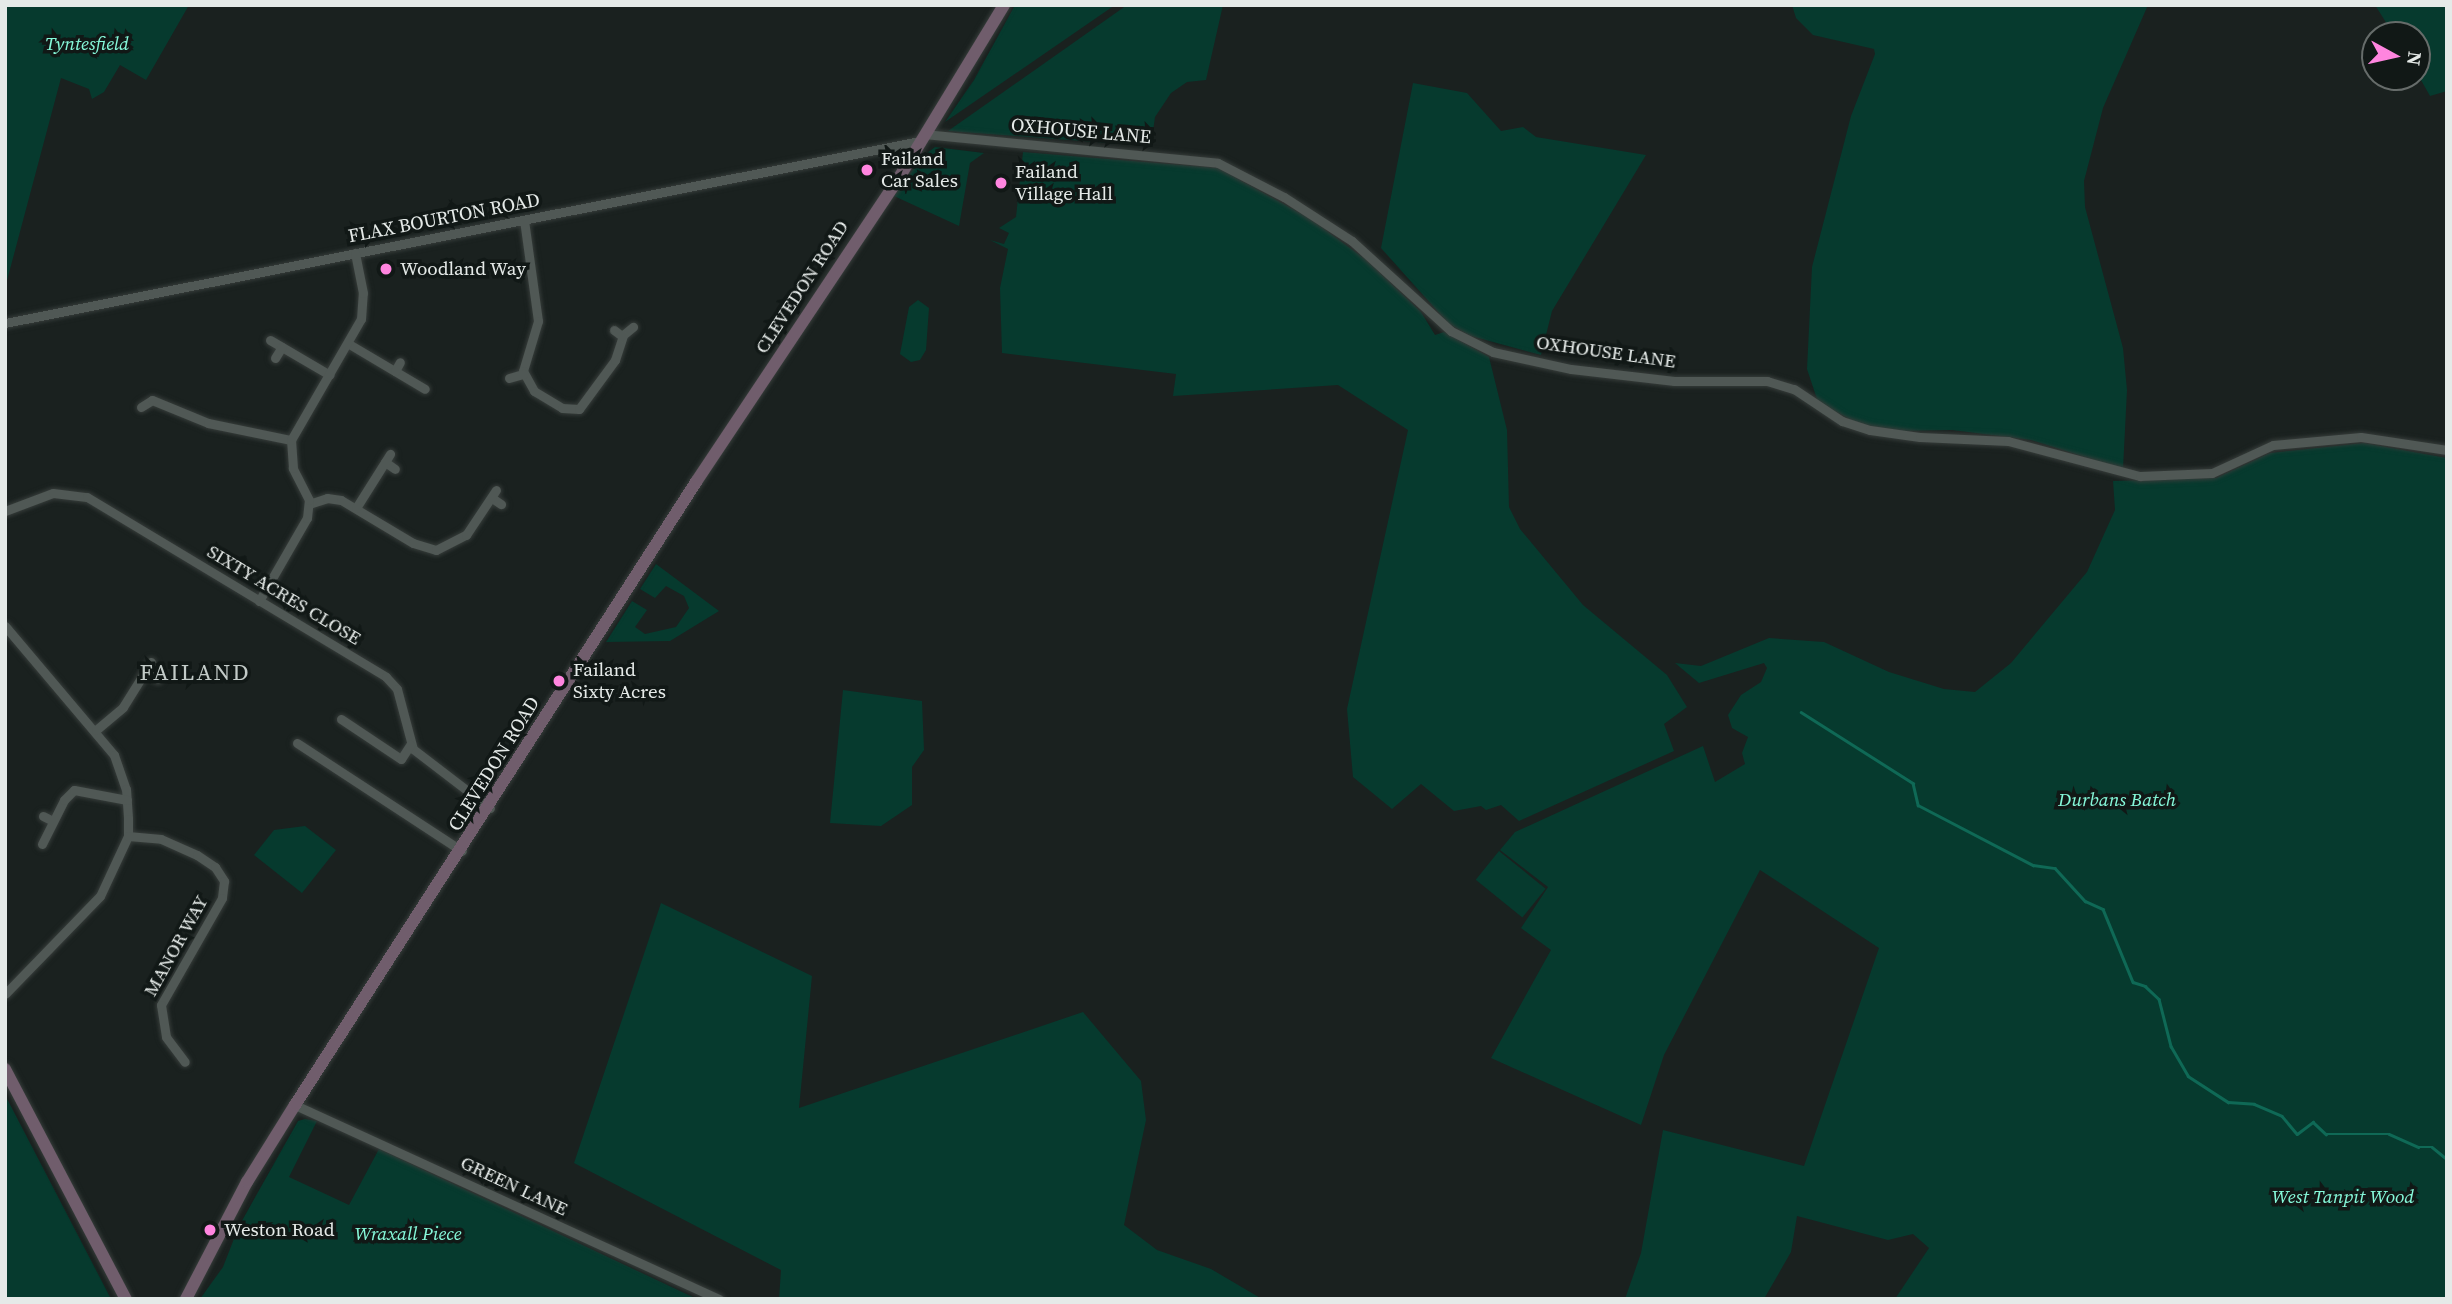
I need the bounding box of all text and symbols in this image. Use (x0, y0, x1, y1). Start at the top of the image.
north arrow (2361, 21, 2431, 91)
park label: Tyntesfield (45, 33, 129, 55)
text: N (2401, 50, 2429, 67)
street label: OXHOUSE LANE (1010, 114, 1152, 148)
place label: Failand Car Sales (881, 148, 958, 192)
place label: Failand Village Hall (1015, 161, 1113, 205)
marker: Failand Car Sales (859, 162, 875, 178)
marker: Failand Village Hall (993, 175, 1009, 191)
street label: FLAX BOURTON ROAD (346, 188, 542, 248)
street label: CLEVEDON ROAD (750, 216, 854, 358)
place label: Woodland Way (400, 258, 526, 280)
marker: Woodland Way (378, 261, 394, 277)
street label: OXHOUSE LANE (1535, 331, 1677, 373)
street label: SIXTY ACRES CLOSE (203, 540, 365, 650)
district label: FAILAND (140, 658, 250, 686)
place label: Failand Sixty Acres (573, 659, 666, 703)
marker: Failand Sixty Acres (551, 673, 567, 689)
street label: CLEVEDON ROAD (444, 693, 544, 835)
park label: Durbans Batch (2058, 789, 2176, 811)
street label: MANOR WAY (139, 891, 213, 1001)
street label: GREEN LANE (457, 1151, 571, 1221)
park label: West Tanpit Wood (2272, 1186, 2414, 1208)
place label: Weston Road (224, 1219, 334, 1241)
marker: Weston Road (202, 1222, 218, 1238)
park label: Wraxall Piece (354, 1223, 462, 1245)

